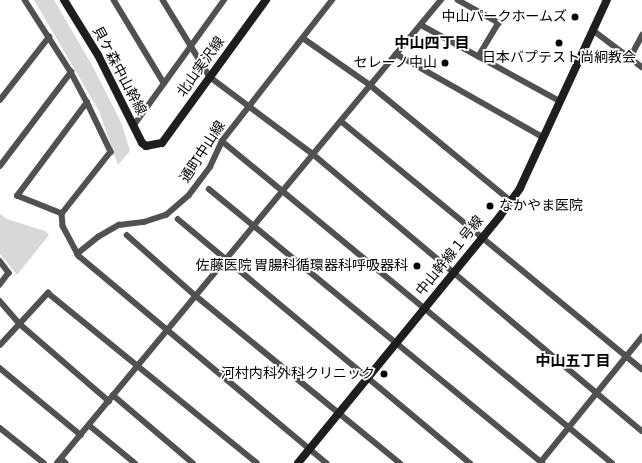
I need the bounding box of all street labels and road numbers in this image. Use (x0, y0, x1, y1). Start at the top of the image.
street label: 貝ケ森中山幹線 (89, 24, 149, 118)
street label: 北山実沢線 (174, 34, 228, 100)
street label: 通町中山線 (177, 118, 229, 186)
street label: 中山幹線１号線 (413, 213, 487, 299)

